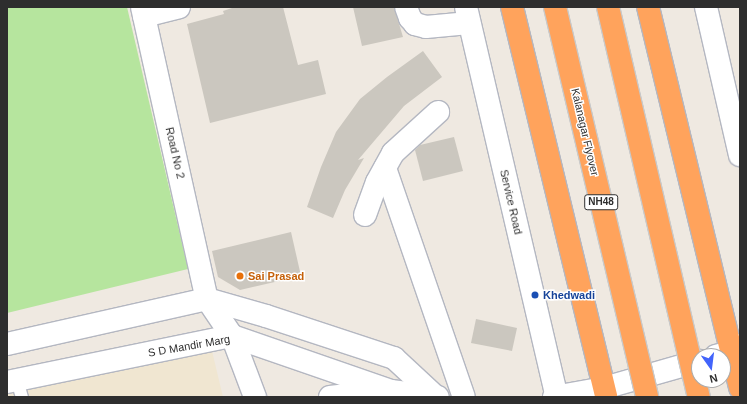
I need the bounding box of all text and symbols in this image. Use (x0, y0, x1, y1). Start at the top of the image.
street label: Kalanagar Flyover (569, 87, 601, 177)
street label: Road No 2 (163, 126, 187, 180)
street label: Service Road (497, 168, 525, 236)
road number: NH48 (584, 194, 618, 210)
place label: Sai Prasad (248, 269, 304, 283)
marker: Sai Prasad (235, 271, 245, 281)
place label: Khedwadi (543, 288, 595, 302)
marker: Khedwadi (530, 290, 540, 300)
street label: S D Mandir Marg (147, 332, 231, 360)
north arrow (691, 348, 731, 388)
text: N (708, 372, 719, 385)

